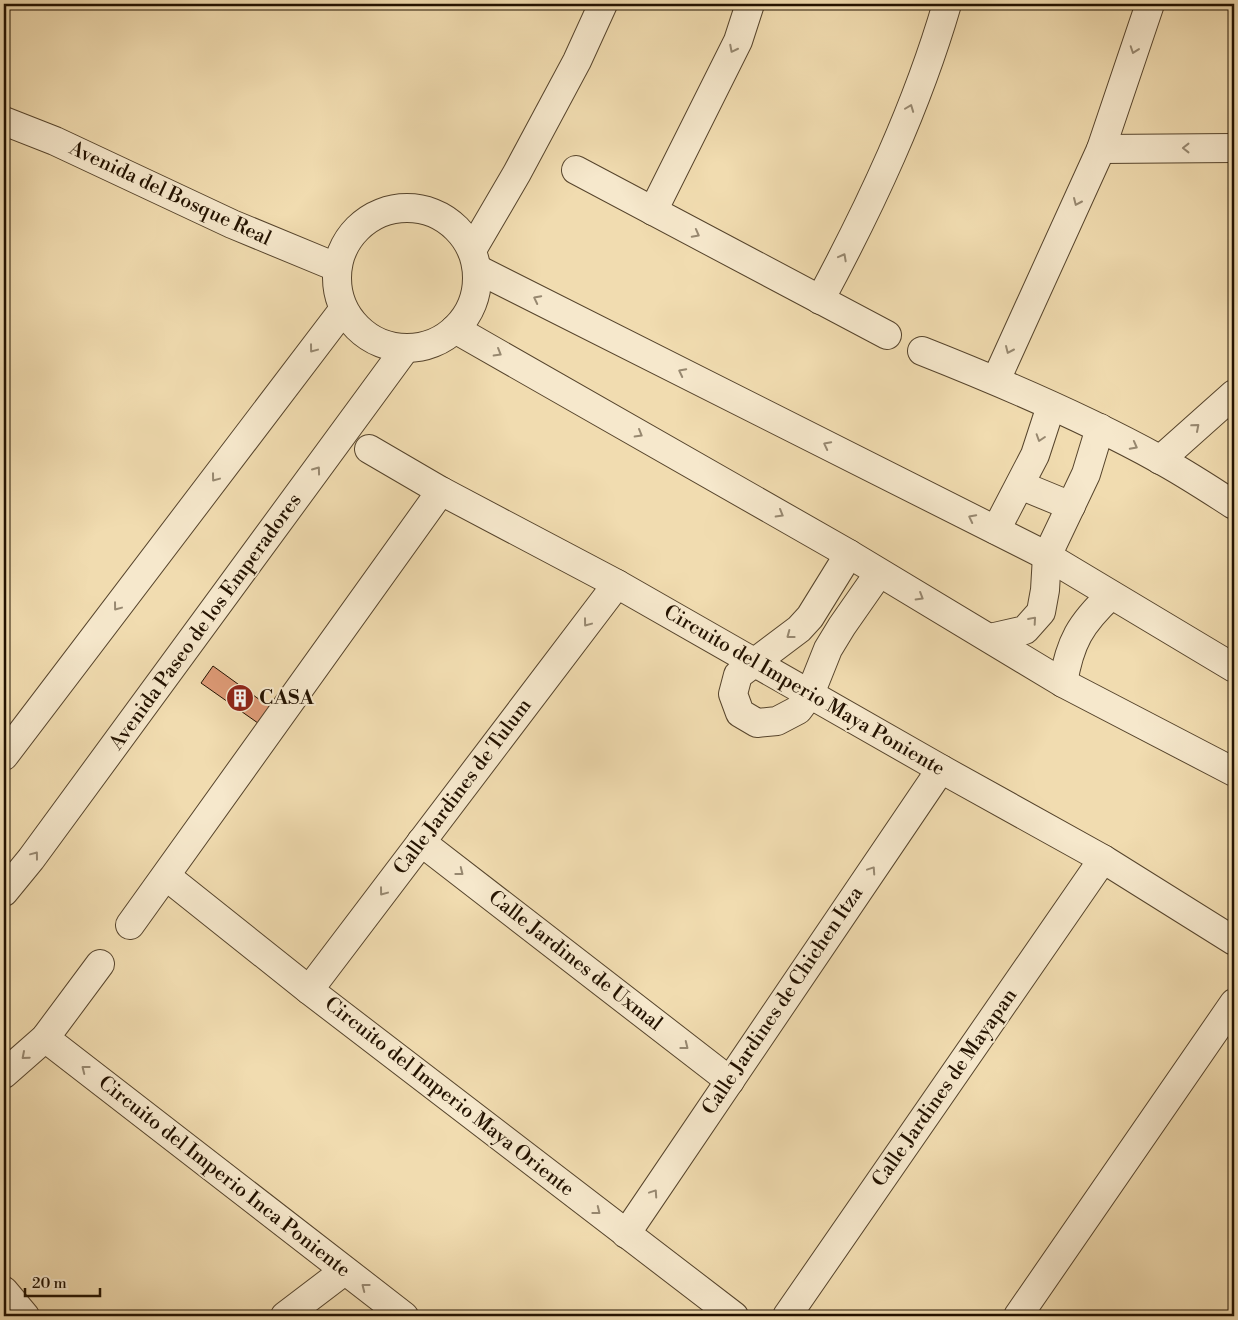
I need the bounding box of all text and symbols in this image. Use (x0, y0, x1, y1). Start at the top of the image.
one-way arrow (730, 44, 740, 53)
one-way arrow (1130, 45, 1140, 54)
one-way arrow (904, 105, 914, 113)
street label: Avenida del Bosque Real (64, 136, 275, 252)
one-way arrow (1181, 143, 1189, 153)
one-way arrow (1072, 197, 1083, 206)
one-way arrow (690, 228, 699, 238)
one-way arrow (837, 253, 847, 262)
one-way arrow (533, 295, 542, 306)
one-way arrow (311, 343, 319, 352)
one-way arrow (1006, 344, 1016, 353)
one-way arrow (492, 347, 501, 357)
one-way arrow (678, 368, 687, 378)
one-way arrow (1191, 424, 1200, 433)
one-way arrow (633, 427, 642, 437)
one-way arrow (1036, 433, 1046, 442)
one-way arrow (1129, 440, 1138, 450)
one-way arrow (823, 441, 832, 451)
one-way arrow (311, 466, 320, 476)
one-way arrow (212, 472, 221, 482)
street label: Avenida Paseo de los Emperadores (104, 489, 307, 756)
one-way arrow (774, 508, 783, 518)
one-way arrow (969, 514, 978, 524)
one-way arrow (914, 590, 923, 600)
street label: Circuito del Imperio Maya Poniente (659, 600, 949, 782)
one-way arrow (114, 601, 122, 610)
one-way arrow (584, 617, 593, 627)
one-way arrow (1027, 617, 1036, 626)
one-way arrow (787, 630, 796, 638)
building icon: CASA (225, 683, 255, 713)
place label: CASA (259, 686, 314, 711)
street label: Calle Jardines de Tulum (389, 694, 538, 880)
one-way arrow (29, 852, 37, 861)
one-way arrow (454, 866, 463, 875)
one-way arrow (866, 867, 875, 876)
street label: Calle Jardines de Chichen Itza (697, 881, 869, 1120)
street label: Calle Jardines de Uxmal (483, 885, 667, 1037)
one-way arrow (380, 886, 389, 895)
street label: Calle Jardines de Mayapan (867, 984, 1023, 1192)
street label: Circuito del Imperio Maya Oriente (319, 992, 579, 1202)
one-way arrow (679, 1041, 688, 1049)
one-way arrow (21, 1051, 30, 1060)
one-way arrow (81, 1066, 91, 1075)
street label: Circuito del Imperio Inca Poniente (93, 1071, 355, 1283)
one-way arrow (648, 1190, 657, 1199)
one-way arrow (591, 1206, 600, 1214)
scale bar (25, 1265, 100, 1297)
text: 20 m (32, 1274, 67, 1293)
one-way arrow (362, 1284, 371, 1292)

